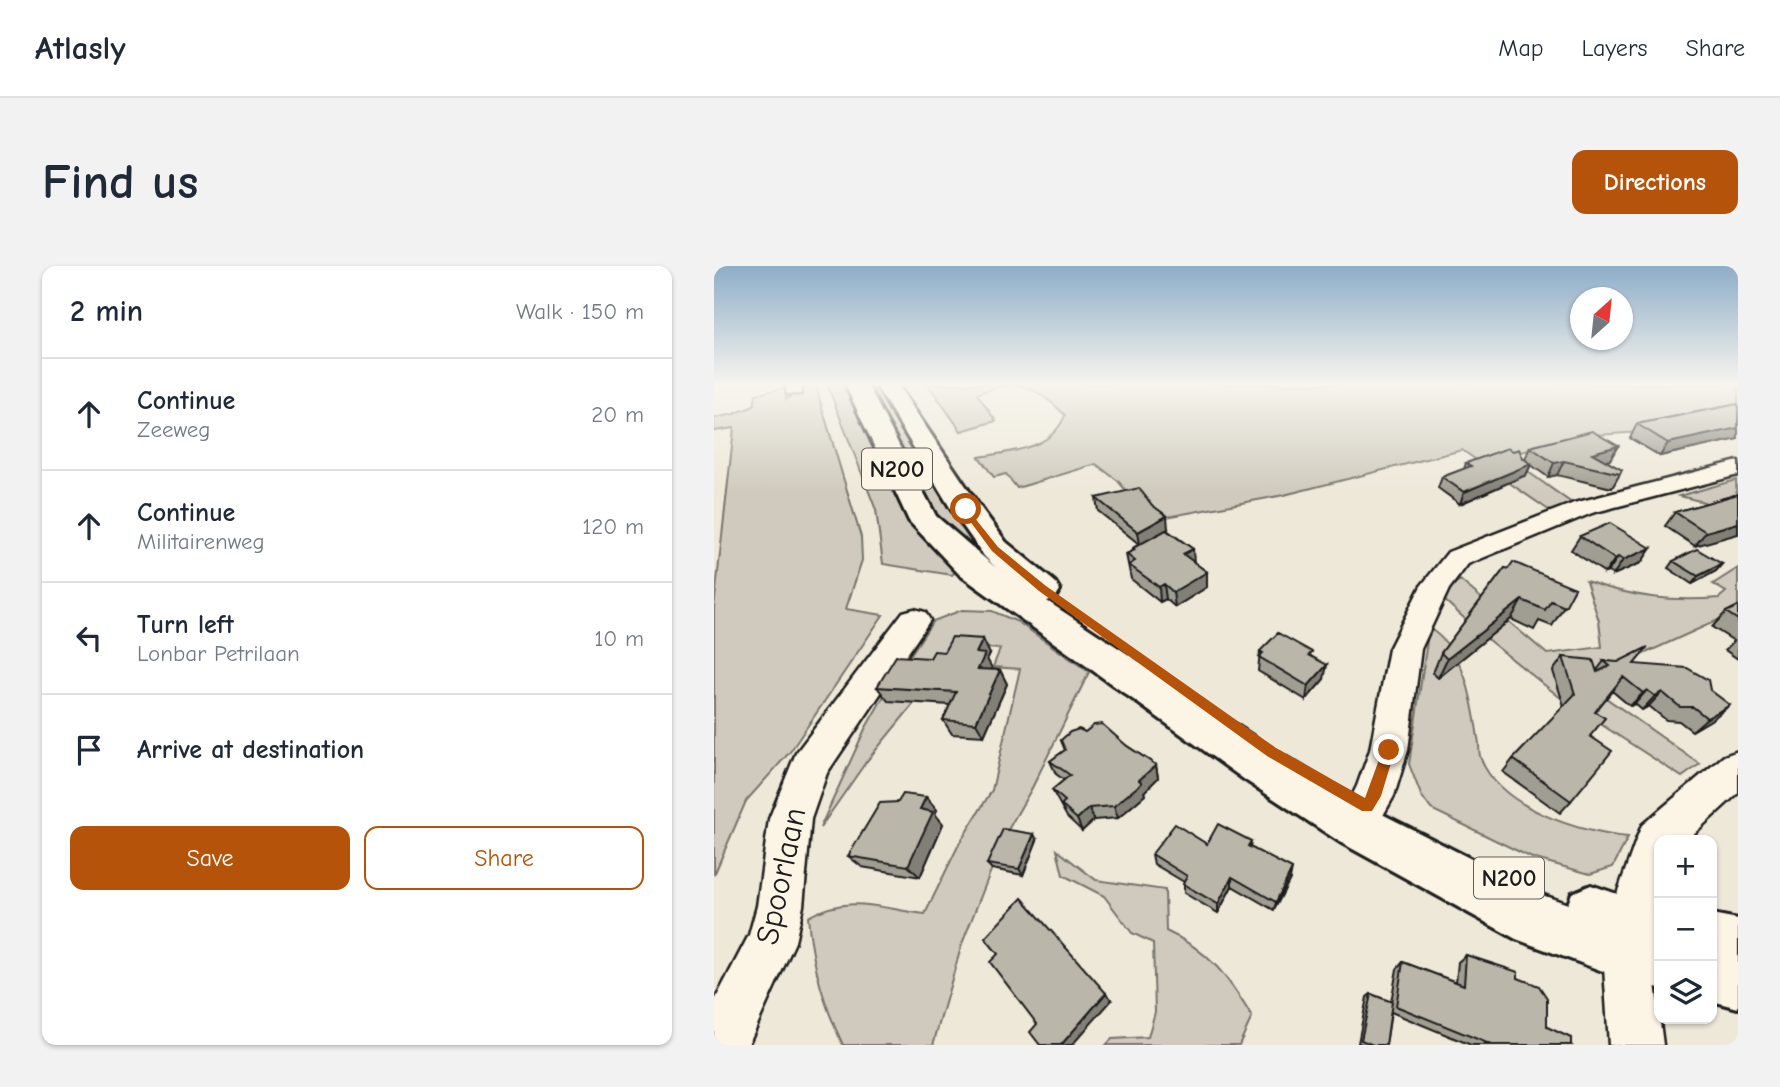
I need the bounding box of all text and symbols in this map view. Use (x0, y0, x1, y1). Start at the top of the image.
text: Atlasly (35, 29, 126, 67)
text: Map (1498, 34, 1544, 62)
text: Layers (1582, 34, 1647, 62)
text: Share (1685, 34, 1745, 62)
button: Directions (1572, 150, 1738, 214)
text: Find us (42, 154, 198, 210)
north arrow (1570, 287, 1633, 350)
text: 2 min (70, 294, 143, 329)
text: Walk · 150 m (516, 298, 644, 325)
text: Continue (137, 386, 235, 416)
icon: ahead (70, 395, 108, 433)
text: 20 m (591, 401, 644, 428)
text: Zeeweg (137, 416, 211, 443)
road number: N200 (862, 448, 932, 490)
route start (950, 493, 981, 524)
text: Continue (137, 498, 235, 528)
icon: ahead (70, 507, 108, 545)
text: 120 m (582, 513, 644, 540)
text: Militairenweg (137, 528, 265, 555)
text: Turn left (137, 610, 234, 640)
icon: left (70, 619, 108, 657)
text: 10 m (594, 625, 644, 652)
text: Lonbar Petrilaan (137, 640, 300, 667)
icon: arrive (70, 731, 108, 769)
route end (1373, 734, 1404, 765)
text: Arrive at destination (137, 735, 364, 765)
street label: Spoorlaan (748, 804, 814, 948)
button: Save (70, 826, 350, 890)
button: Share (364, 826, 644, 890)
map controls (1654, 835, 1717, 1024)
button: + (1654, 835, 1717, 898)
road number: N200 (1474, 858, 1544, 898)
button: − (1654, 898, 1717, 961)
button: layers (1654, 961, 1717, 1024)

